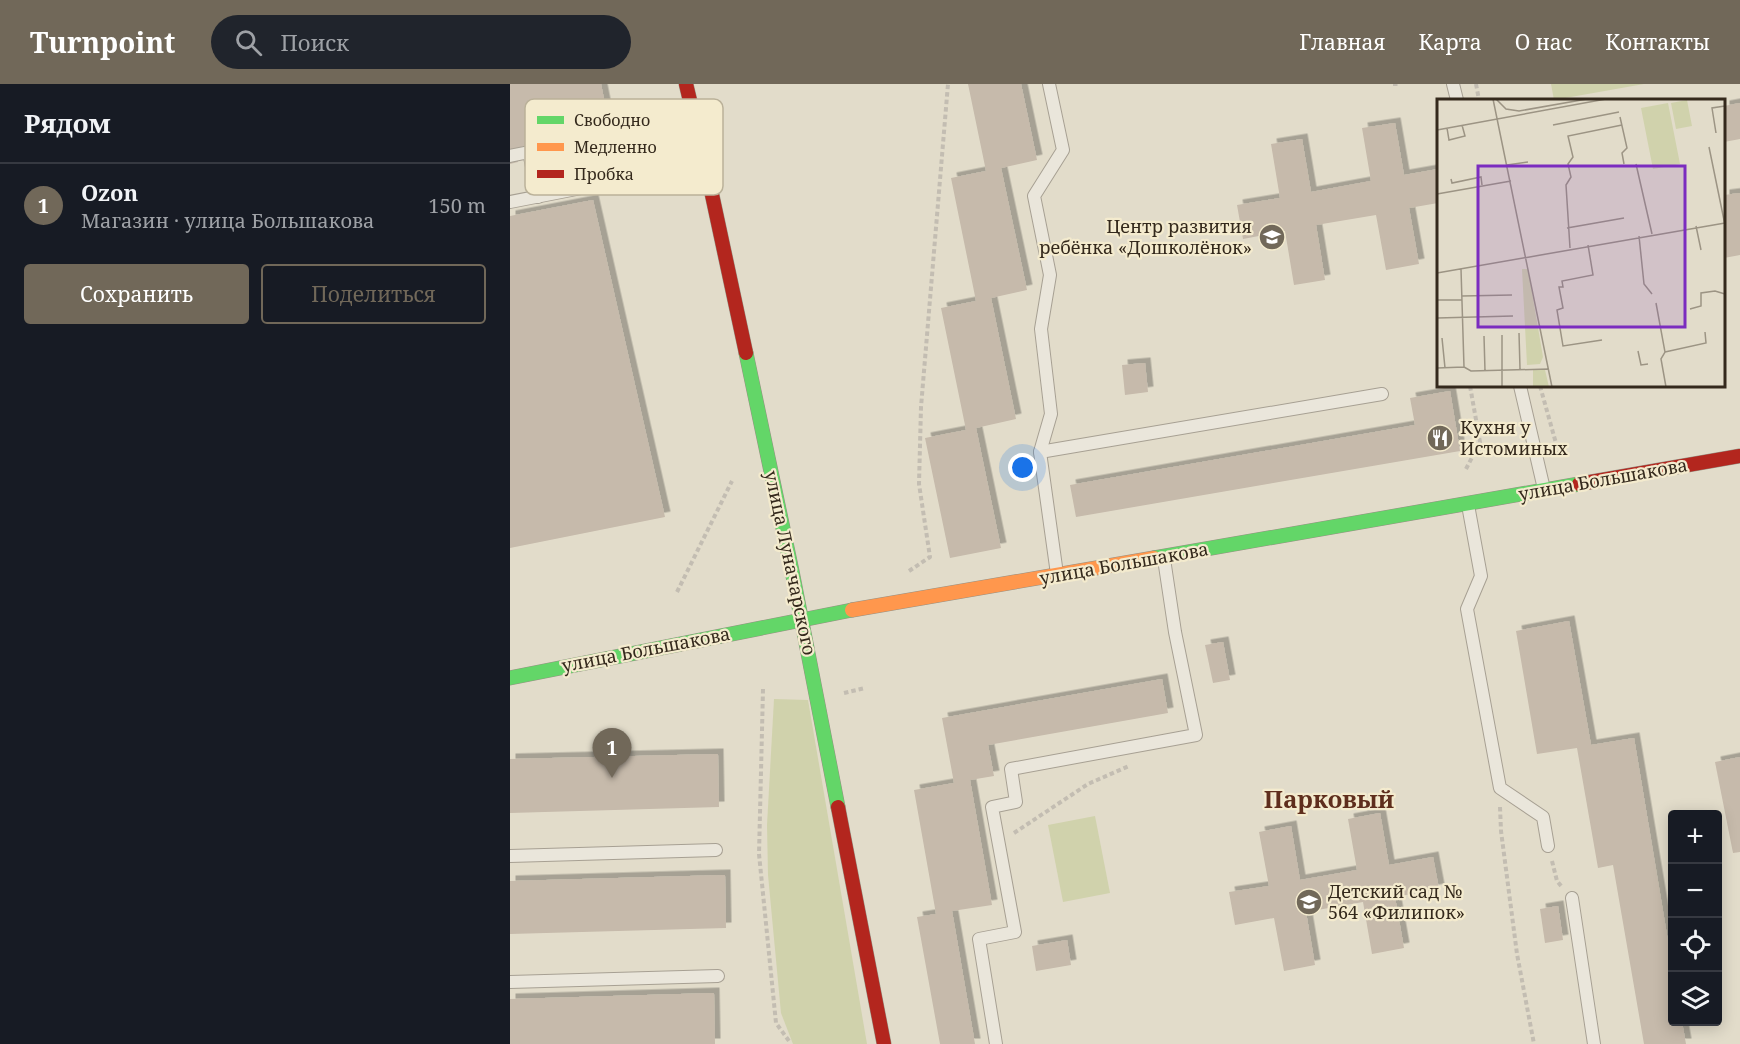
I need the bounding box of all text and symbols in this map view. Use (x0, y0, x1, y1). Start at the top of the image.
search box (211, 15, 631, 69)
text: Turnpoint (30, 23, 175, 61)
icon: search (232, 26, 265, 59)
text: Поиск (280, 27, 349, 57)
text: Главная (1299, 28, 1386, 56)
text: Карта (1419, 28, 1482, 56)
text: О нас (1515, 28, 1572, 56)
text: Контакты (1605, 28, 1710, 56)
legend (525, 99, 723, 195)
inset map (1437, 99, 1725, 387)
text: Рядом (24, 105, 111, 141)
text: Свободно (574, 109, 650, 131)
text: Медленно (574, 136, 657, 158)
text: Пробка (574, 163, 634, 185)
text: Ozon (81, 177, 138, 207)
text: 1 (38, 192, 49, 219)
text: 150 m (428, 192, 486, 219)
text: Магазин · улица Большакова (81, 207, 374, 234)
place label: Центр развития ребёнка «Дошколёнок» (1039, 214, 1252, 259)
school or university icon: Центр развития ребёнка «Дошколёнок» (1257, 222, 1287, 252)
button: Сохранить (24, 264, 249, 324)
button: Поделиться (261, 264, 486, 324)
place label: Кухня у Истоминых (1460, 415, 1568, 460)
restaurant icon: Кухня у Истоминых (1425, 423, 1455, 453)
street label: улица Большакова (1516, 452, 1689, 506)
your location (1008, 453, 1037, 482)
street label: улица Луначарского (760, 468, 822, 657)
street label: улица Большакова (1037, 536, 1210, 590)
street label: улица Большакова (559, 621, 732, 677)
pin: 1 (592, 728, 632, 778)
district label: Парковый (1264, 782, 1394, 815)
map controls (1668, 810, 1722, 1026)
button: + (1668, 810, 1722, 864)
button: − (1668, 864, 1722, 918)
place label: Детский сад № 564 «Филипок» (1328, 879, 1465, 924)
school or university icon: Детский сад № 564 «Филипок» (1294, 887, 1324, 917)
button: locate (1668, 918, 1722, 972)
button: layers (1668, 972, 1722, 1026)

